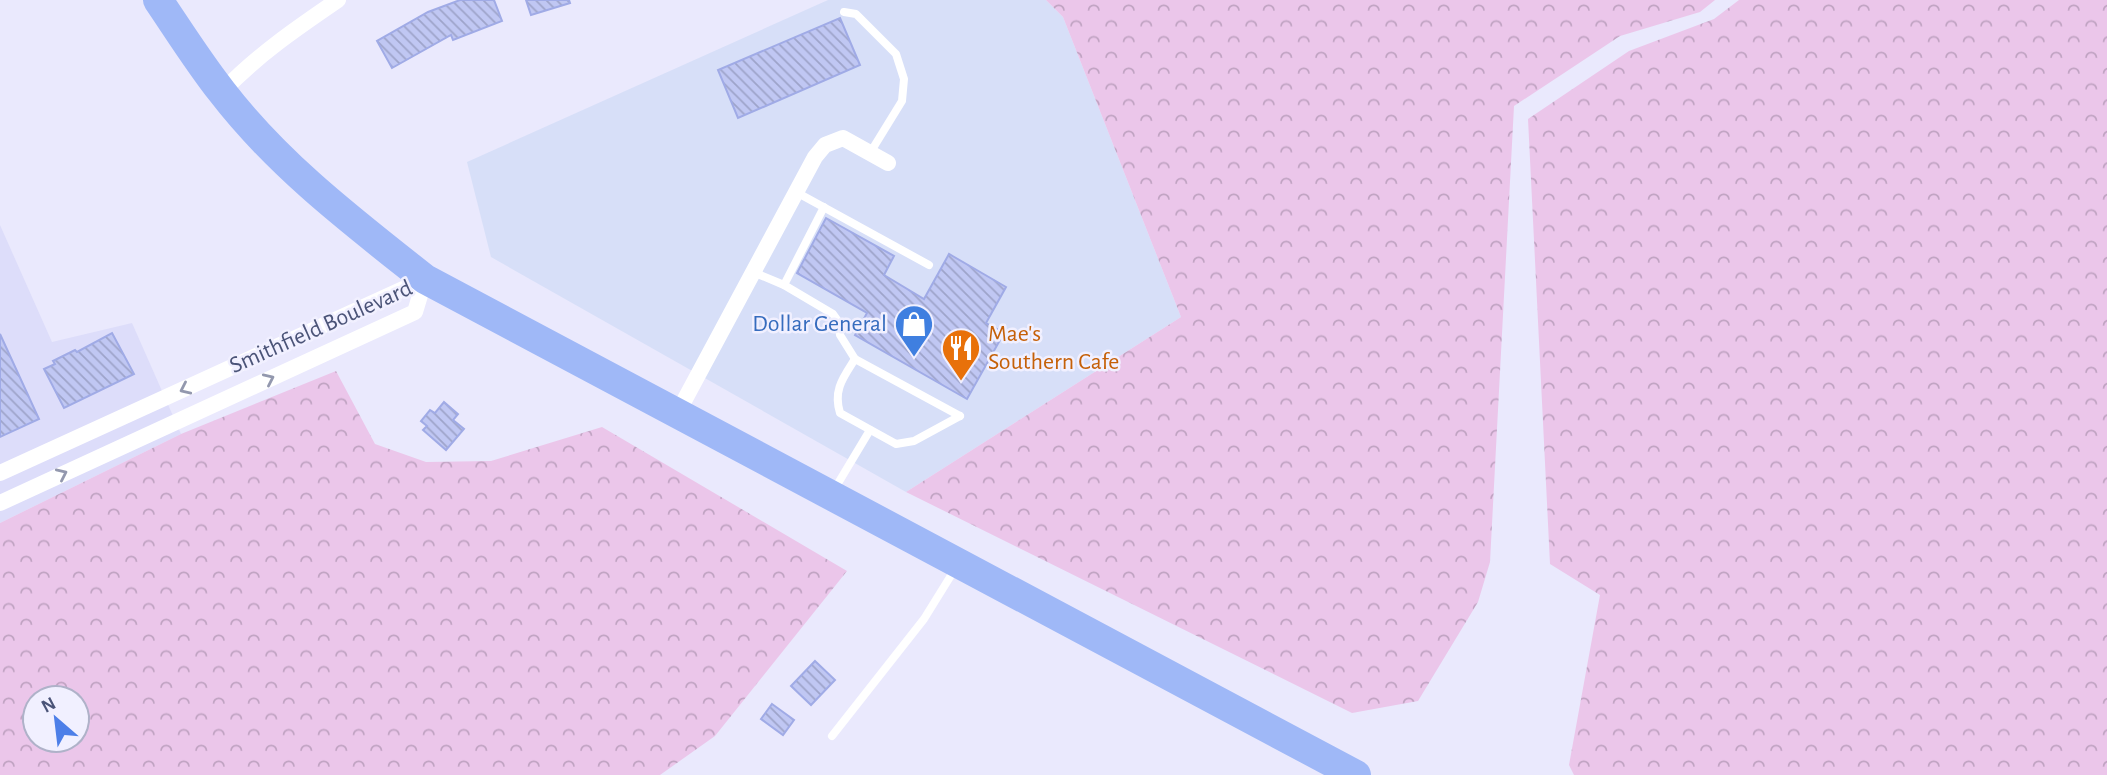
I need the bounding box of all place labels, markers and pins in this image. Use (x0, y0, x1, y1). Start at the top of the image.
shop icon: Dollar General (893, 303, 935, 358)
place label: Dollar General (752, 312, 887, 336)
place label: Mae's Southern Cafe (988, 322, 1119, 374)
restaurant icon: Mae's Southern Cafe (940, 327, 982, 382)

